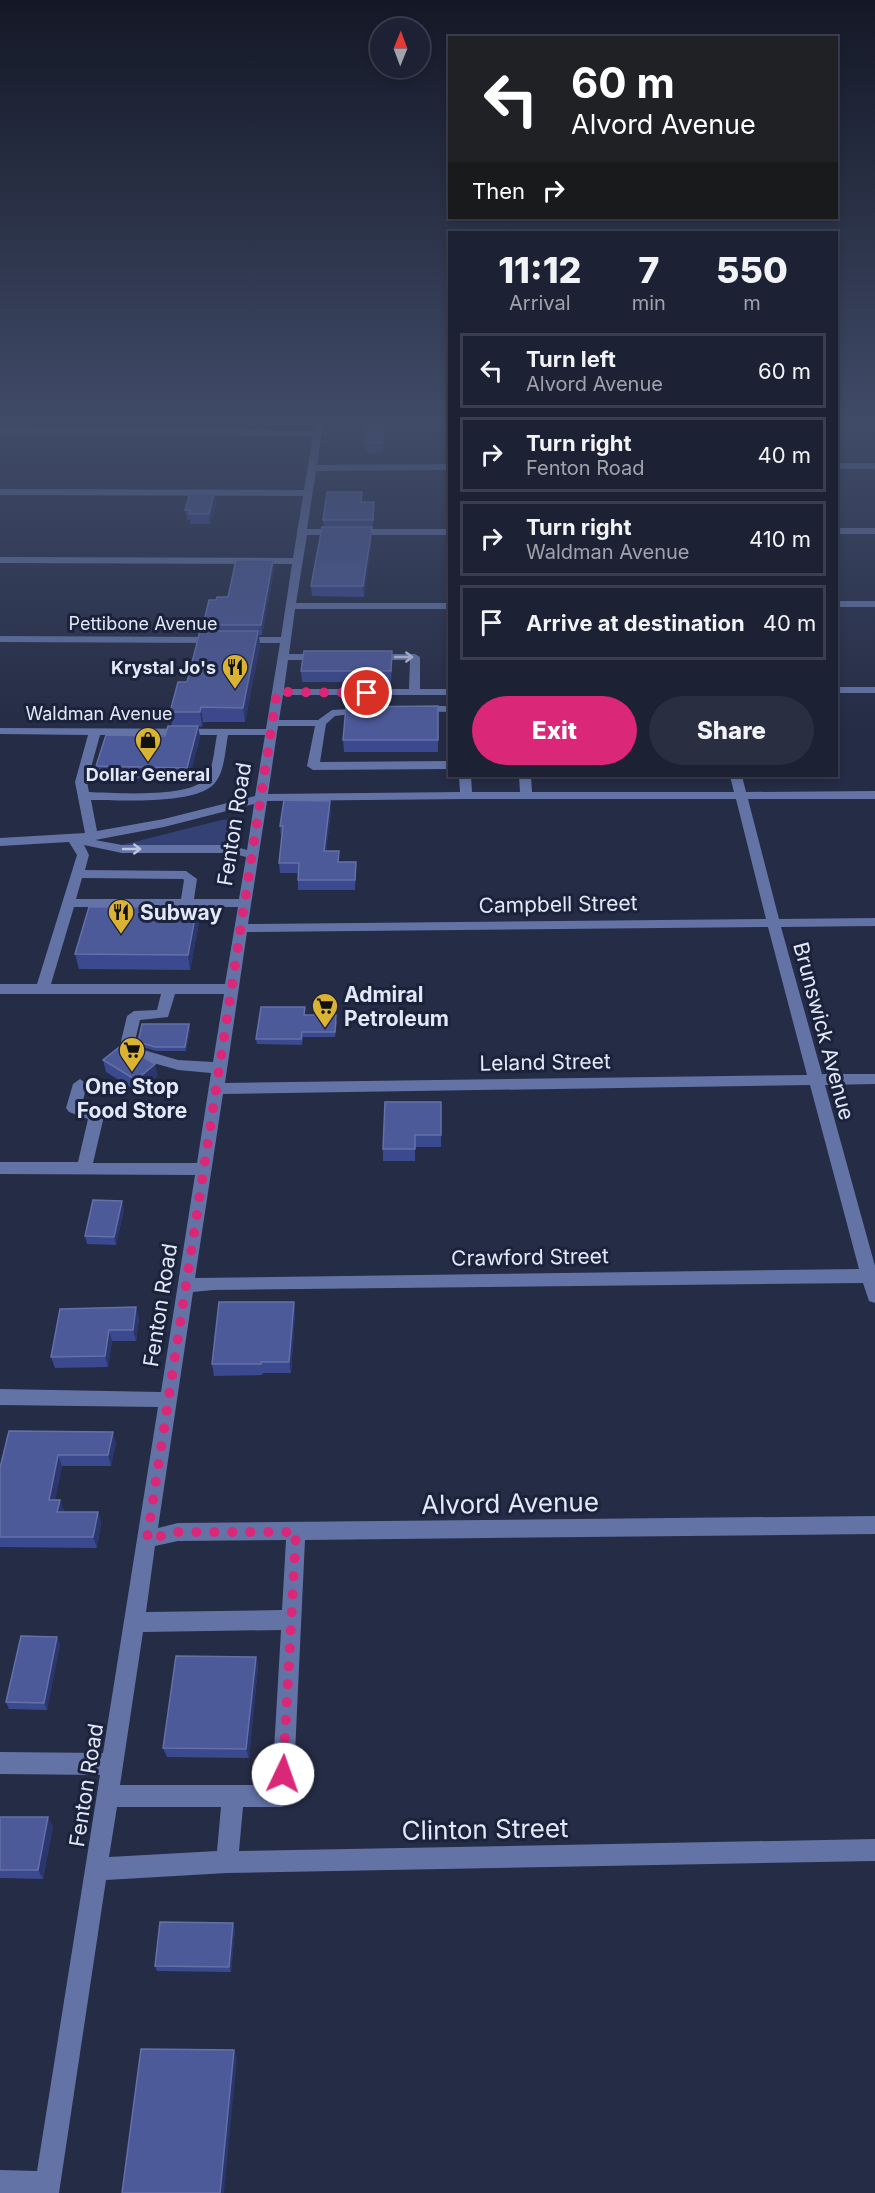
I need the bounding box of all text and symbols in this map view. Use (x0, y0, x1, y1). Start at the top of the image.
north arrow (370, 18, 430, 78)
map controls (370, 18, 430, 78)
text: 60 m (571, 57, 675, 108)
icon: left (472, 60, 550, 138)
text: Alvord Avenue (571, 108, 756, 141)
icon: right (537, 174, 570, 207)
text: Then (472, 178, 525, 204)
text: 11:12 (498, 248, 581, 292)
text: 7 (638, 248, 659, 292)
text: 550 (716, 248, 788, 292)
text: Arrival (509, 291, 571, 315)
text: min (632, 291, 666, 315)
text: m (743, 291, 761, 315)
text: Turn left (526, 346, 616, 372)
icon: left (475, 354, 508, 387)
text: 60 m (758, 358, 811, 384)
text: Alvord Avenue (526, 372, 663, 396)
text: Turn right (526, 430, 632, 456)
icon: right (475, 438, 508, 471)
text: 40 m (757, 442, 811, 468)
text: Fenton Road (526, 456, 645, 480)
text: Turn right (526, 514, 632, 540)
icon: right (475, 522, 508, 555)
text: 410 m (749, 526, 811, 552)
text: Waldman Avenue (526, 540, 689, 564)
icon: arrive (475, 606, 508, 639)
text: Arrive at destination (526, 610, 745, 636)
text: 40 m (763, 610, 816, 636)
street label: Pettibone Avenue (69, 613, 217, 634)
restaurant icon: Krystal Jo's (220, 652, 250, 690)
one-way arrow (394, 652, 414, 663)
place label: Krystal Jo's (111, 657, 216, 678)
pin (341, 667, 392, 718)
icon: arrive (350, 676, 383, 709)
button: Exit (472, 696, 637, 765)
button: Share (649, 696, 814, 765)
street label: Waldman Avenue (25, 703, 173, 724)
shop icon: Dollar General (133, 725, 163, 763)
street label: Fenton Road (212, 761, 256, 887)
place label: Dollar General (86, 764, 210, 785)
one-way arrow (121, 843, 141, 855)
street label: Campbell Street (478, 890, 638, 918)
restaurant icon: Subway (106, 897, 136, 935)
place label: Subway (140, 900, 222, 925)
street label: Brunswick Avenue (788, 939, 860, 1123)
place label: Admiral Petroleum (344, 982, 449, 1031)
supermarket icon: Admiral Petroleum (310, 991, 340, 1029)
supermarket icon: One Stop Food Store (117, 1035, 147, 1073)
street label: Leland Street (479, 1048, 611, 1076)
place label: One Stop Food Store (77, 1074, 187, 1123)
street label: Fenton Road (138, 1242, 182, 1368)
street label: Crawford Street (451, 1243, 609, 1271)
street label: Alvord Avenue (421, 1486, 599, 1520)
street label: Fenton Road (64, 1722, 108, 1848)
position arrow (251, 1742, 315, 1806)
street label: Clinton Street (401, 1812, 569, 1846)

